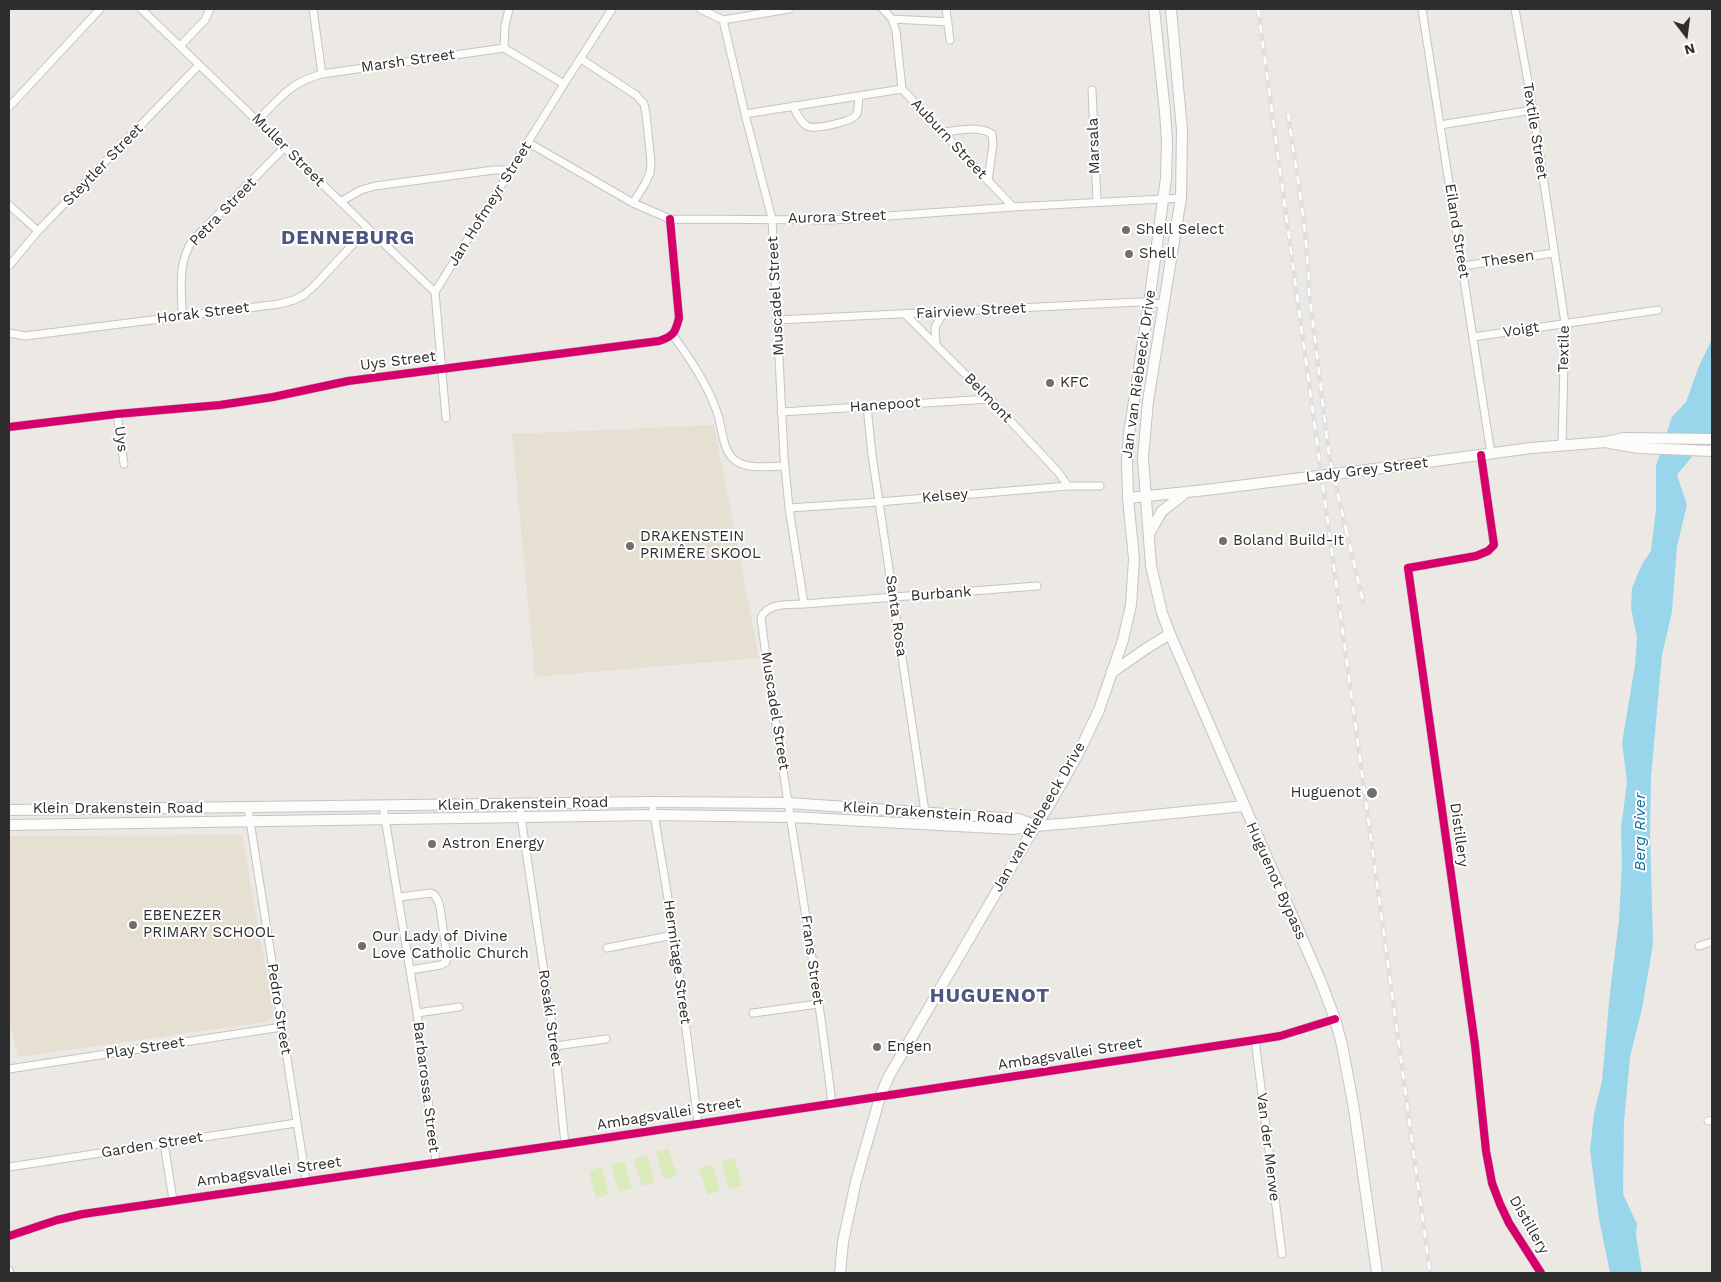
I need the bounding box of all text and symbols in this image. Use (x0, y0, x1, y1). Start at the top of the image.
north arrow (1661, 10, 1711, 60)
text: N (1683, 40, 1697, 59)
street label: Marsh Street (360, 46, 456, 76)
street label: Textile Street (1518, 81, 1552, 181)
street label: Auburn Street (907, 95, 991, 183)
street label: Muller Street (248, 110, 328, 190)
street label: Marsala (1084, 117, 1104, 175)
street label: Steytler Street (59, 120, 147, 210)
street label: Jan Hofmeyr Street (444, 138, 536, 270)
street label: Petra Street (186, 174, 260, 250)
street label: Eiland Street (1441, 182, 1473, 280)
street label: Aurora Street (787, 206, 887, 228)
place label: Shell Select (1136, 221, 1224, 239)
marker: Shell Select (1120, 224, 1132, 236)
district label: DENNEBURG (280, 226, 416, 250)
street label: Muscadel Street (764, 236, 788, 356)
place label: Shell (1139, 245, 1176, 263)
street label: Thesen (1481, 246, 1535, 272)
marker: Shell (1123, 248, 1135, 260)
street label: Jan van Riebeeck Drive (1118, 288, 1160, 460)
street label: Horak Street (156, 298, 250, 328)
street label: Fairview Street (916, 299, 1026, 323)
street label: Voigt (1502, 318, 1540, 342)
street label: Textile (1555, 325, 1573, 373)
street label: Uys Street (359, 347, 437, 375)
street label: Belmont (960, 370, 1016, 426)
place label: KFC (1060, 374, 1089, 392)
marker: KFC (1044, 377, 1056, 389)
street label: Hanepoot (849, 394, 921, 416)
street label: Uys (110, 425, 132, 453)
street label: Lady Grey Street (1305, 454, 1429, 486)
street label: Kelsey (921, 485, 969, 507)
place label: DRAKENSTEIN PRIMÊRE SKOOL (640, 528, 761, 563)
place label: Boland Build-It (1233, 532, 1344, 550)
marker: Boland Build-It (1217, 535, 1229, 547)
marker: DRAKENSTEIN PRIMÊRE SKOOL (624, 540, 636, 552)
street label: Santa Rosa (881, 574, 911, 658)
street label: Burbank (910, 583, 972, 605)
street label: Muscadel Street (757, 651, 793, 771)
street label: Jan van Riebeeck Drive (989, 739, 1089, 895)
place label: Huguenot (1291, 784, 1361, 802)
marker: Huguenot (1365, 786, 1379, 800)
water label: Berg River (1630, 793, 1650, 871)
street label: Klein Drakenstein Road (438, 794, 608, 814)
street label: Klein Drakenstein Road (842, 798, 1014, 828)
street label: Klein Drakenstein Road (33, 800, 203, 818)
street label: Distillery (1446, 802, 1472, 868)
street label: Huguenot Bypass (1242, 819, 1310, 943)
place label: Astron Energy (442, 835, 544, 853)
marker: Astron Energy (426, 838, 438, 850)
street label: Hermitage Street (659, 899, 695, 1025)
place label: EBENEZER PRIMARY SCHOOL (143, 907, 275, 942)
street label: Frans Street (797, 914, 827, 1006)
marker: EBENEZER PRIMARY SCHOOL (127, 919, 139, 931)
place label: Our Lady of Divine Love Catholic Church (372, 928, 529, 963)
marker: Our Lady of Divine Love Catholic Church (356, 940, 368, 952)
street label: Pedro Street (263, 962, 295, 1056)
street label: Rosaki Street (534, 968, 566, 1068)
district label: HUGUENOT (929, 984, 1051, 1008)
street label: Barbarossa Street (409, 1021, 443, 1153)
street label: Play Street (104, 1033, 186, 1063)
street label: Ambagsvallei Street (997, 1034, 1143, 1074)
place label: Engen (887, 1038, 932, 1056)
marker: Engen (871, 1041, 883, 1053)
street label: Van der Merwe (1252, 1092, 1284, 1202)
street label: Ambagsvallei Street (596, 1094, 742, 1134)
street label: Garden Street (100, 1128, 204, 1162)
street label: Ambagsvallei Street (195, 1153, 343, 1191)
street label: Distillery (1505, 1193, 1553, 1257)

